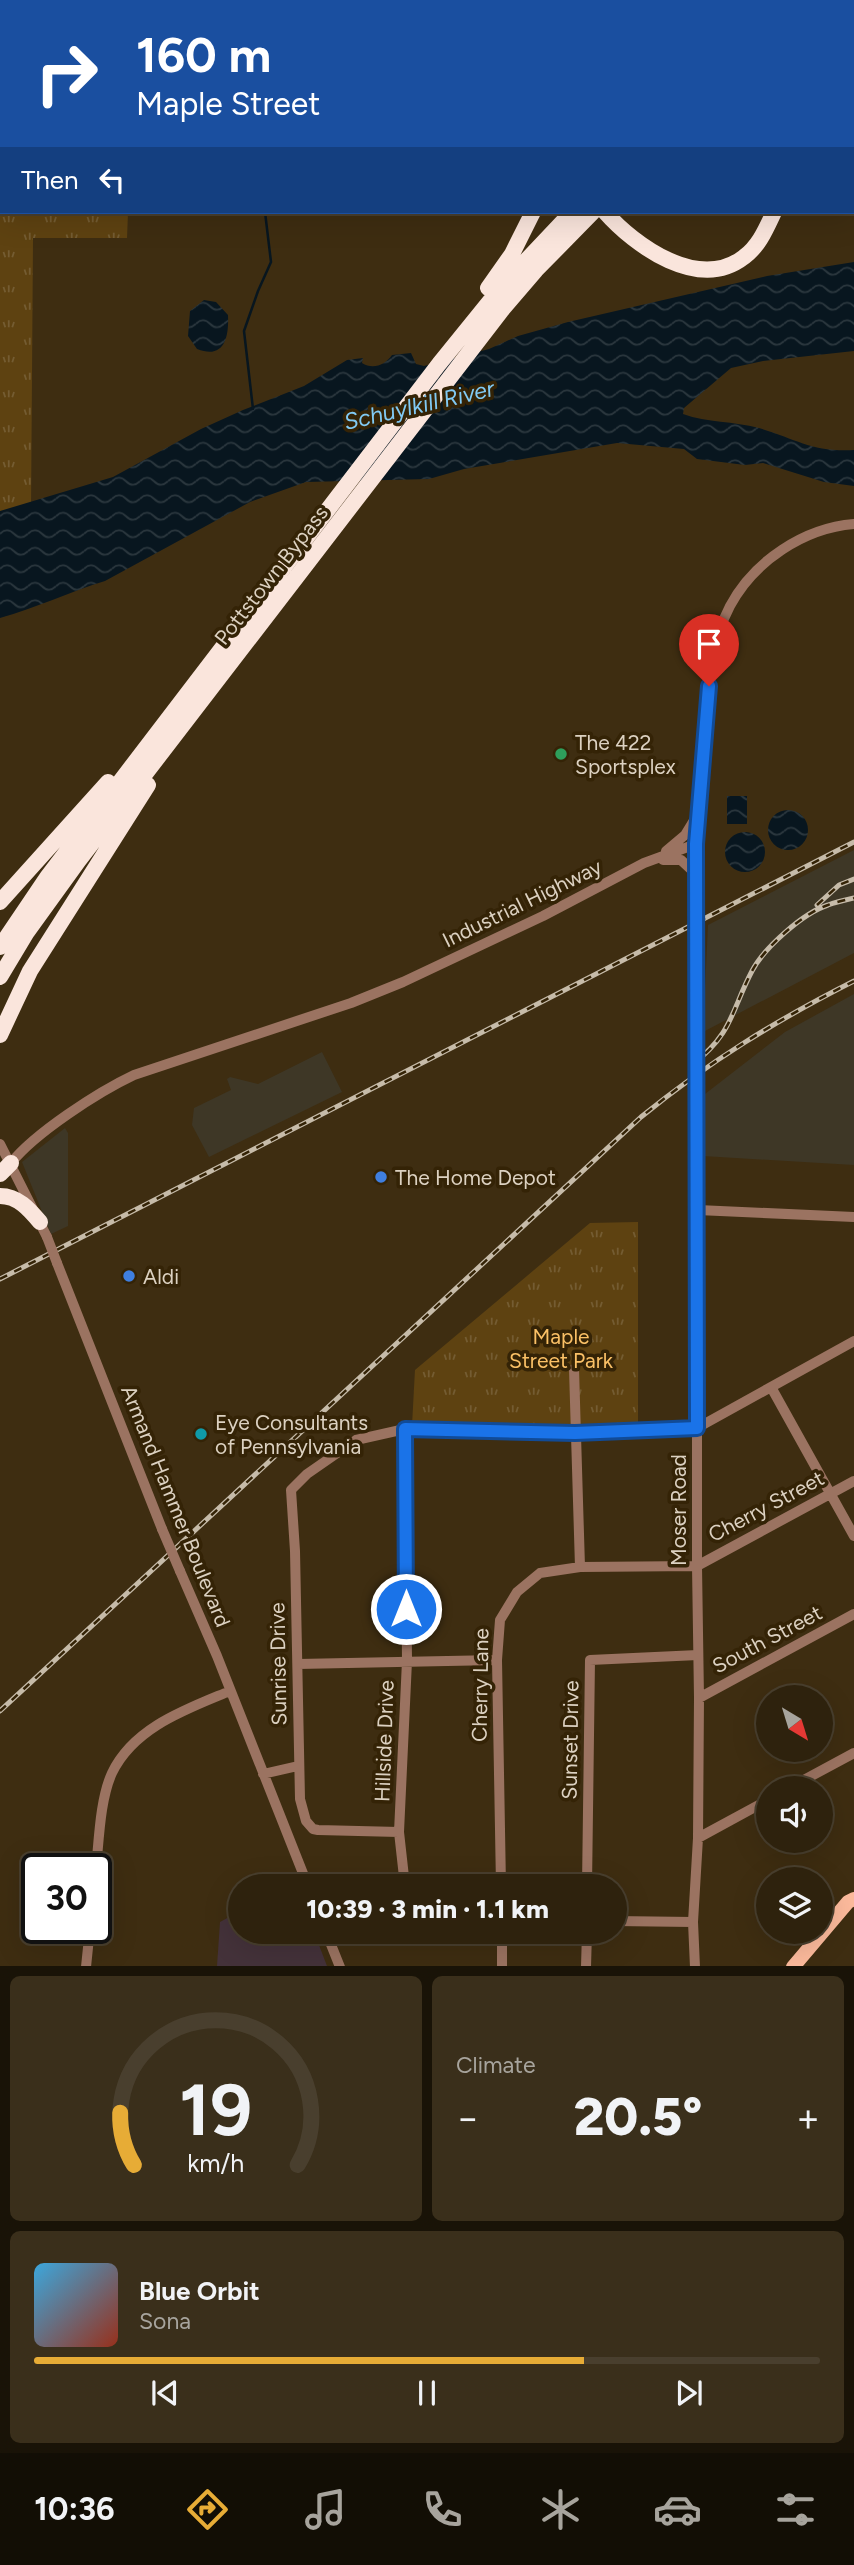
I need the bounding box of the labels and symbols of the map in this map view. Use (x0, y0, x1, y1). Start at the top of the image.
water label: Schuylkill River (341, 374, 498, 436)
street label: Pottstown Bypass (209, 501, 333, 649)
pin (679, 614, 739, 686)
place label: The 422 Sportsplex (575, 730, 676, 779)
marker: The 422 Sportsplex (553, 746, 569, 762)
street label: Industrial Highway (438, 854, 606, 952)
place label: The Home Depot (395, 1165, 556, 1190)
marker: The Home Depot (373, 1169, 389, 1185)
place label: Aldi (143, 1264, 179, 1289)
marker: Aldi (121, 1268, 137, 1284)
park label: Maple Street Park (509, 1324, 614, 1373)
street label: Armand Hammer Boulevard (116, 1382, 236, 1630)
place label: Eye Consultants of Pennsylvania (215, 1410, 368, 1459)
marker: Eye Consultants of Pennsylvania (193, 1426, 209, 1442)
street label: Moser Road (666, 1454, 691, 1566)
street label: Cherry Street (704, 1465, 828, 1547)
position arrow (369, 1572, 443, 1646)
street label: South Street (708, 1600, 826, 1678)
street label: Sunrise Drive (264, 1602, 292, 1726)
street label: Cherry Lane (467, 1628, 493, 1742)
street label: Hillside Drive (369, 1680, 399, 1802)
street label: Sunset Drive (556, 1680, 584, 1800)
north arrow (756, 1685, 833, 1762)
speed limit sign: 30 (21, 1853, 112, 1944)

